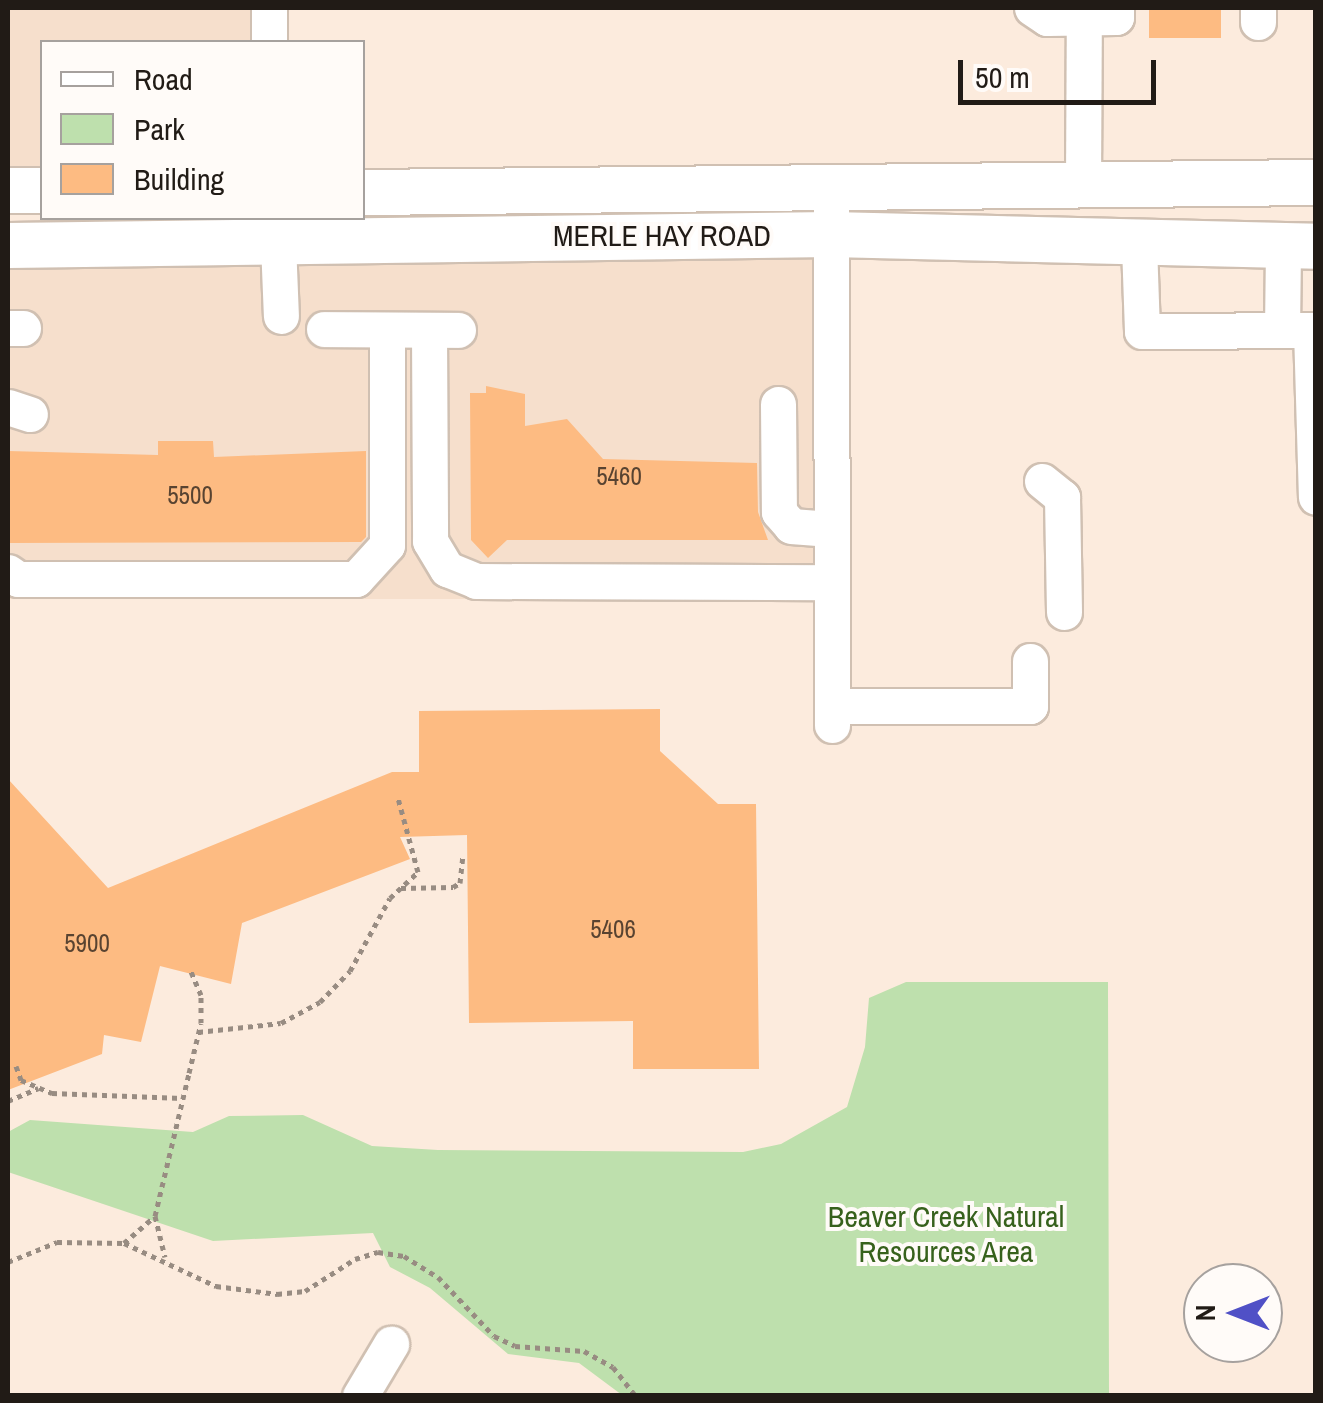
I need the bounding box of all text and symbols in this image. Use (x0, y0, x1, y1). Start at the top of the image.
legend (40, 40, 365, 220)
scale bar (963, 40, 1160, 102)
text: 50 m (975, 57, 1030, 97)
text: Road (134, 59, 193, 99)
text: Park (134, 109, 185, 149)
text: Building (134, 159, 224, 199)
street label: MERLE HAY ROAD (553, 217, 771, 253)
house number: 5460 (596, 461, 642, 491)
house number: 5500 (167, 480, 213, 510)
house number: 5406 (590, 914, 636, 944)
house number: 5900 (64, 928, 110, 958)
park label: Beaver Creek Natural Resources Area (828, 1198, 1064, 1268)
north arrow (1183, 1263, 1283, 1363)
text: N (1186, 1305, 1224, 1321)

